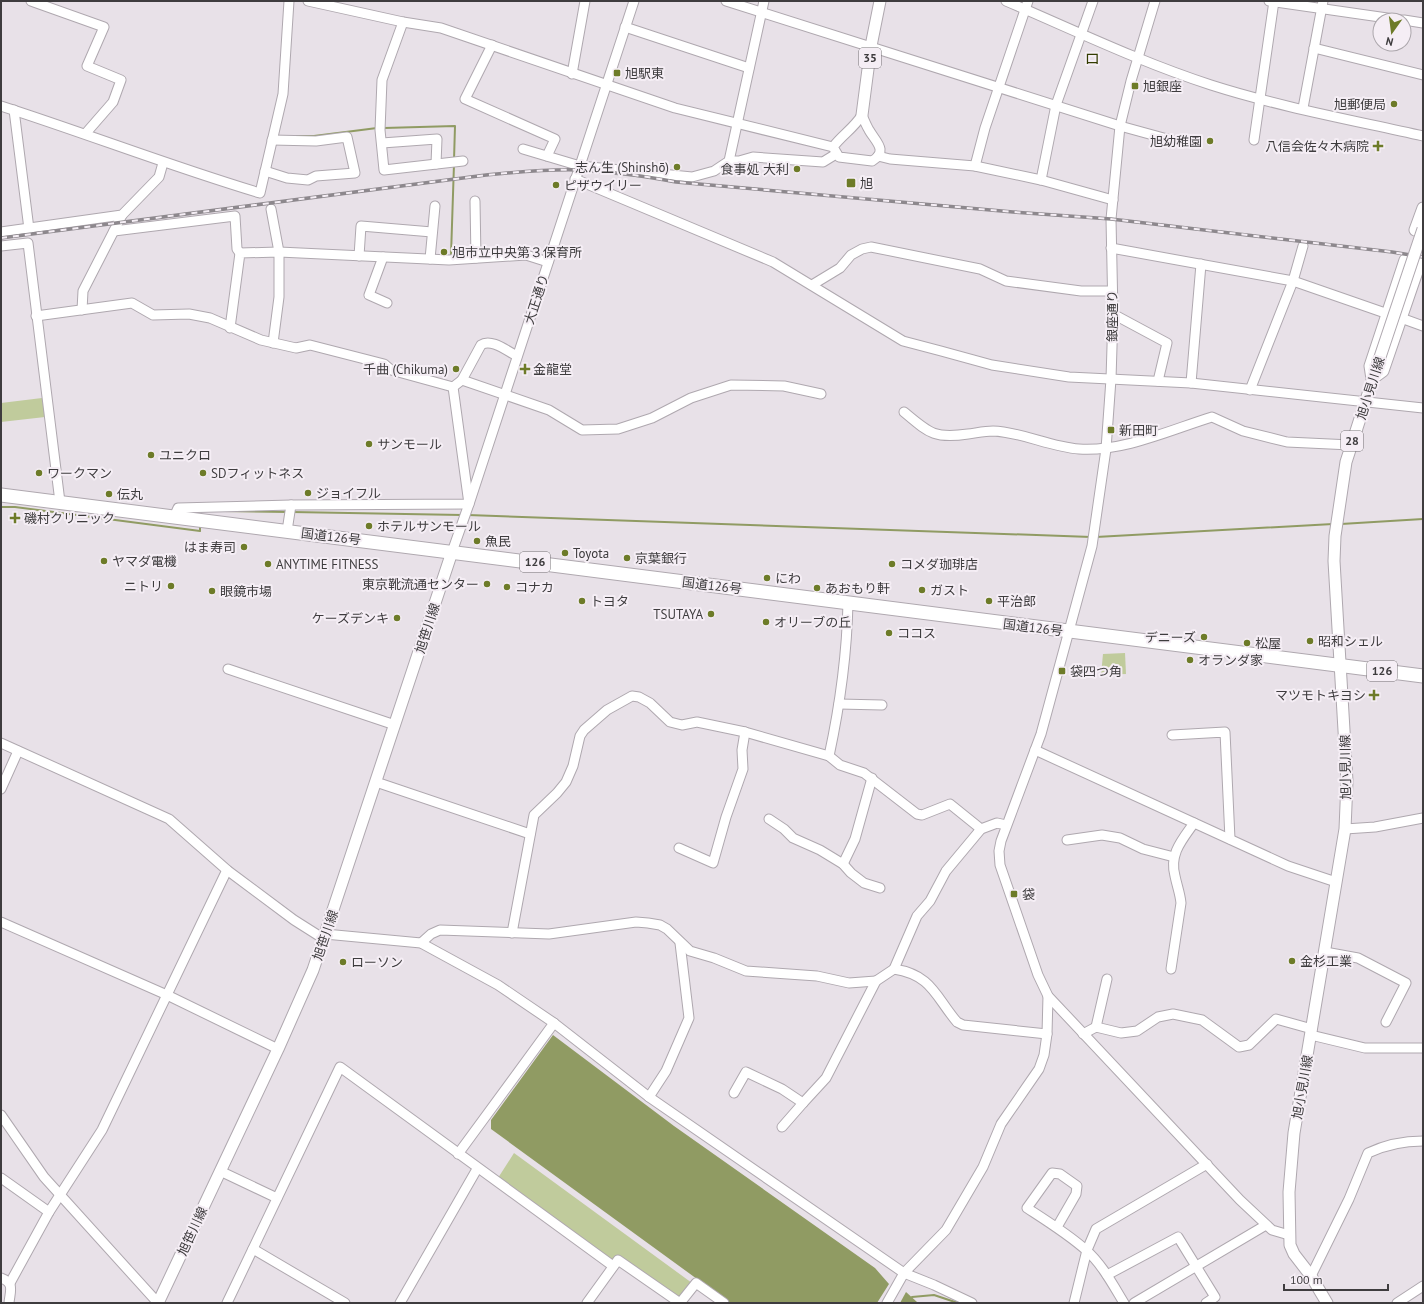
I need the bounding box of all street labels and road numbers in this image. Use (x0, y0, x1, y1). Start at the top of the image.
road number: 35 (859, 48, 881, 68)
street label: 大正通り (520, 272, 553, 327)
street label: 銀座通り (1104, 290, 1121, 342)
street label: 旭小見川線 (1352, 355, 1389, 422)
road number: 28 (1341, 431, 1363, 451)
street label: 国道126号 (300, 524, 362, 549)
road number: 126 (520, 552, 550, 572)
street label: 国道126号 (681, 573, 743, 598)
street label: 旭笹川線 (411, 601, 444, 656)
street label: 国道126号 (1002, 615, 1064, 640)
road number: 126 (1367, 661, 1397, 681)
street label: 旭小見川線 (1336, 734, 1355, 800)
street label: 旭笹川線 (309, 908, 342, 963)
street label: 旭小見川線 (1288, 1054, 1317, 1121)
street label: 旭笹川線 (174, 1204, 211, 1258)

